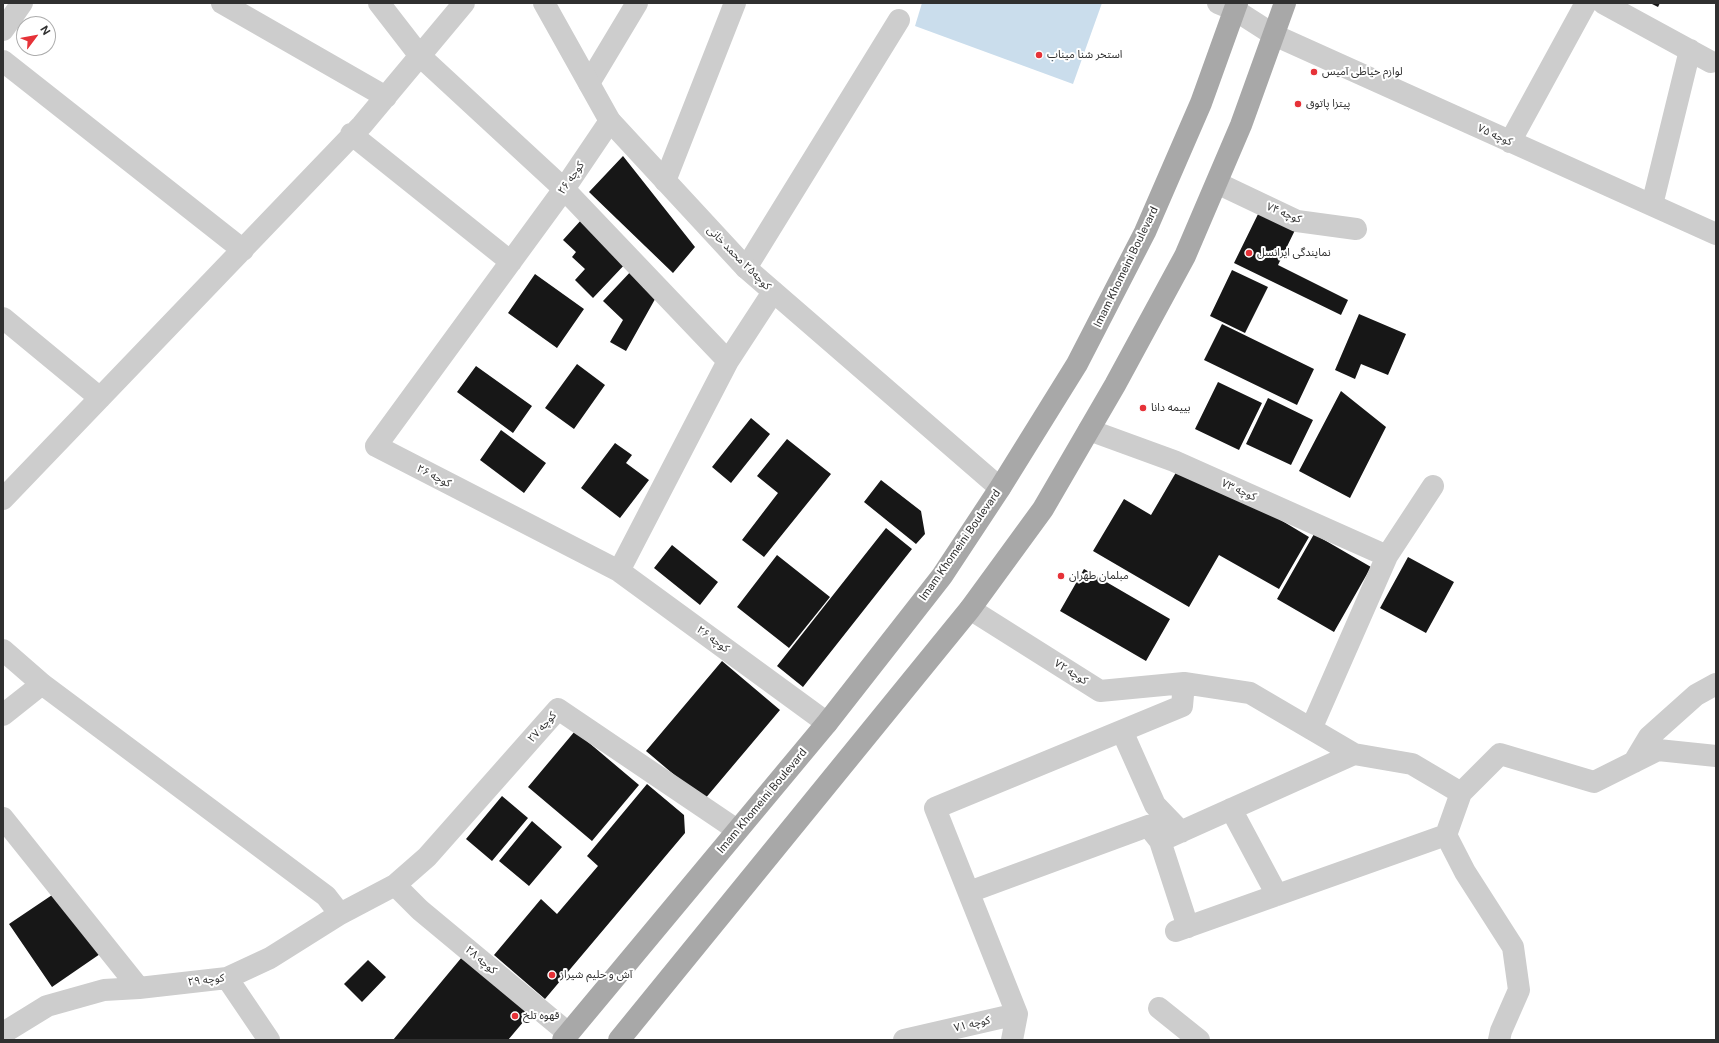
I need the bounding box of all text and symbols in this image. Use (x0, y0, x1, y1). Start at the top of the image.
north arrow (16, 16, 56, 56)
text: N (38, 23, 53, 37)
place label: استخر شنا میناب (1047, 48, 1122, 62)
marker: استخر شنا میناب (1034, 50, 1044, 60)
place label: لوازم خیاطی آمیس (1322, 65, 1403, 79)
marker: لوازم خیاطی آمیس (1309, 67, 1319, 77)
place label: پیتزا پاتوق (1306, 97, 1350, 111)
marker: پیتزا پاتوق (1293, 99, 1303, 109)
street label: کوچه ۷۵ (1476, 121, 1514, 149)
street label: کوچه ۲۶ (555, 159, 587, 197)
street label: کوچه ۷۴ (1264, 200, 1304, 226)
street label: Imam Khomeini Boulevard (1091, 204, 1161, 330)
street label: کوچه۲۵ محمد خانی (704, 223, 774, 293)
place label: نمایندگی ایرانسل (1257, 246, 1331, 260)
marker: نمایندگی ایرانسل (1244, 248, 1254, 258)
place label: بییمه دانا (1151, 401, 1191, 415)
marker: بییمه دانا (1138, 403, 1148, 413)
street label: کوچه ۲۶ (415, 462, 453, 490)
street label: کوچه ۷۳ (1220, 476, 1258, 504)
street label: Imam Khomeini Boulevard (917, 487, 1003, 603)
place label: مبلمان طهران (1069, 569, 1129, 583)
marker: مبلمان طهران (1056, 571, 1066, 581)
street label: کوچه ۲۶ (694, 623, 732, 655)
street label: کوچه ۷۲ (1052, 657, 1090, 687)
street label: کوچه ۲۷ (525, 709, 559, 745)
street label: Imam Khomeini Boulevard (714, 746, 810, 856)
street label: کوچه ۲۸ (463, 943, 499, 977)
place label: آش و حلیم شیراز (560, 968, 632, 982)
marker: آش و حلیم شیراز (547, 970, 557, 980)
street label: کوچه ۲۹ (187, 971, 225, 989)
place label: قهوه تلخ (523, 1009, 560, 1023)
marker: قهوه تلخ (510, 1011, 520, 1021)
street label: کوچه ۷۱ (953, 1013, 991, 1035)

